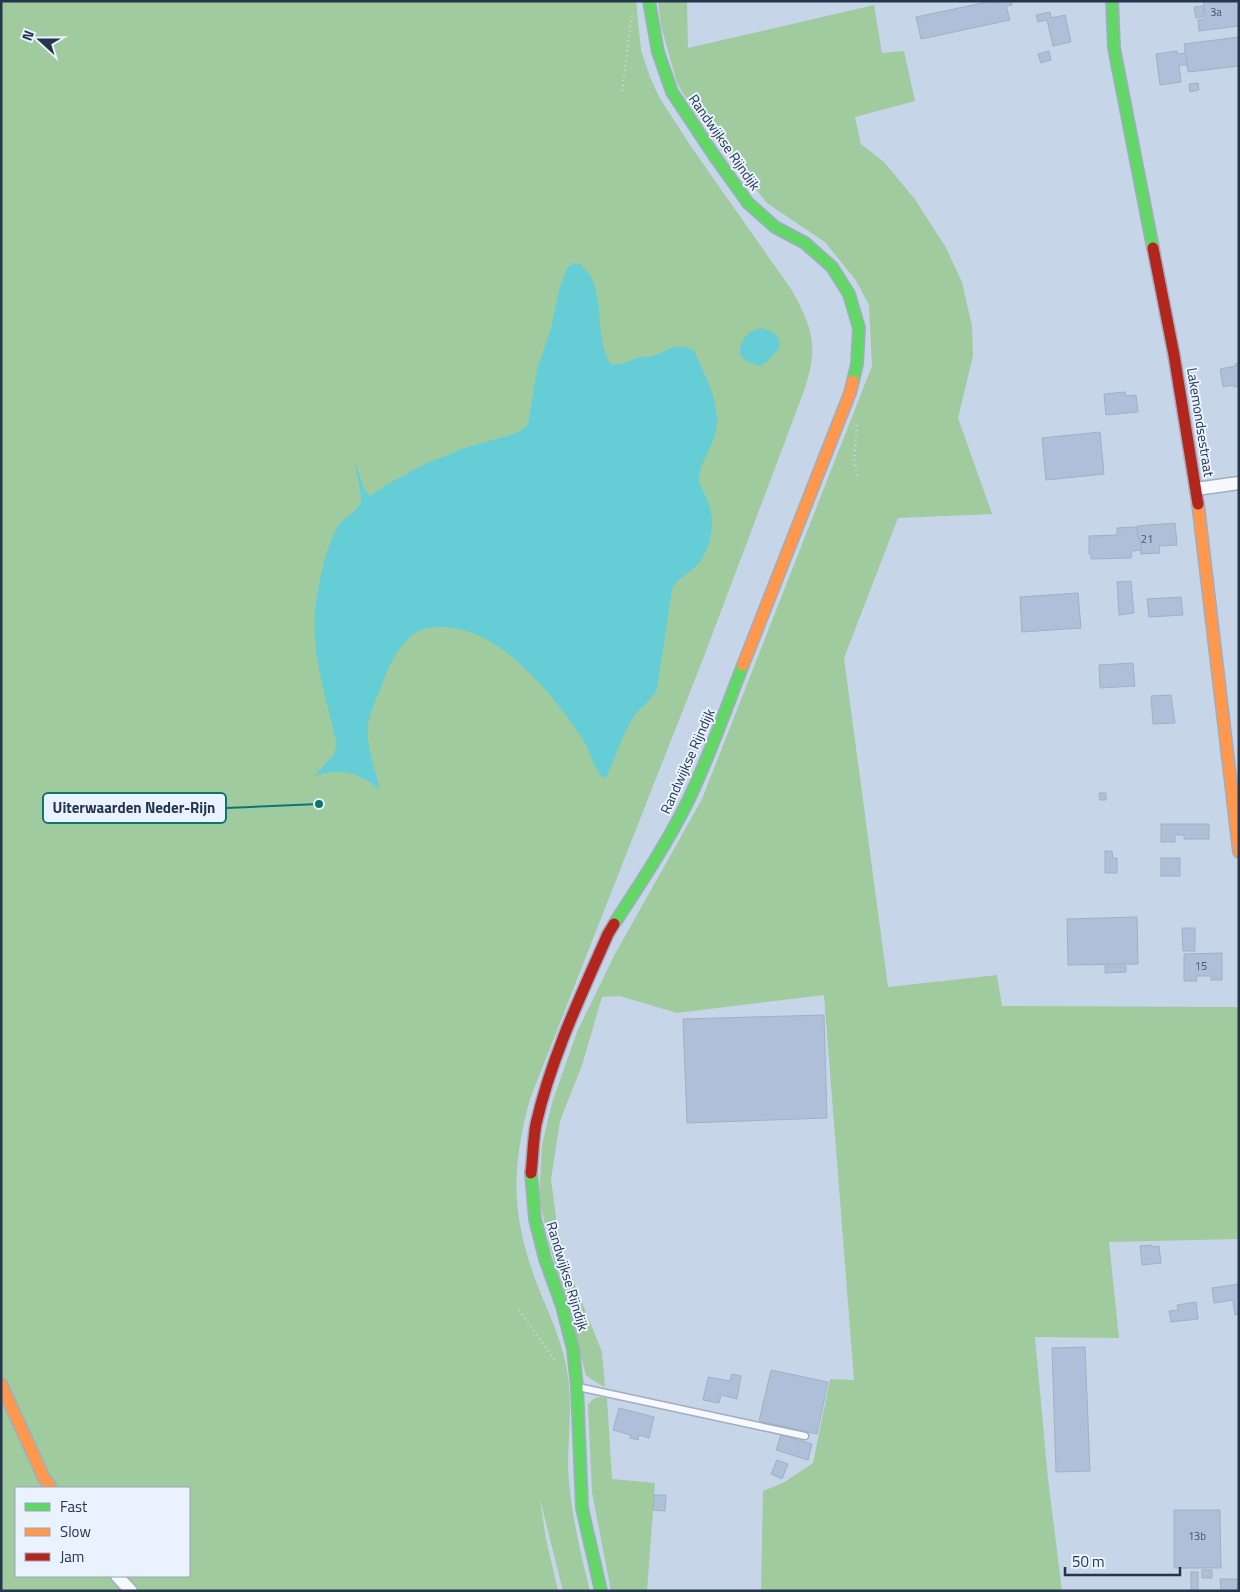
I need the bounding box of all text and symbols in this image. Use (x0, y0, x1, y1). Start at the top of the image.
house number: 3a (1210, 4, 1222, 20)
north arrow (15, 15, 65, 65)
text: N (16, 27, 39, 43)
street label: Randwijkse Rijndijk (684, 90, 766, 195)
street label: Lakemondsestraat (1182, 366, 1220, 478)
house number: 21 (1141, 531, 1153, 547)
street label: Randwijkse Rijndijk (654, 705, 720, 817)
callout: Uiterwaarden Neder-Rijn (43, 793, 226, 823)
text: Uiterwaarden Neder-Rijn (53, 796, 215, 819)
house number: 15 (1195, 958, 1207, 974)
street label: Randwijkse Rijndijk (541, 1219, 595, 1333)
legend (15, 1487, 190, 1577)
text: Fast (60, 1495, 88, 1518)
text: Slow (60, 1520, 91, 1543)
house number: 13b (1188, 1528, 1206, 1544)
scale bar (1065, 1544, 1180, 1576)
text: Jam (60, 1545, 84, 1568)
text: 50 m (1072, 1550, 1105, 1573)

